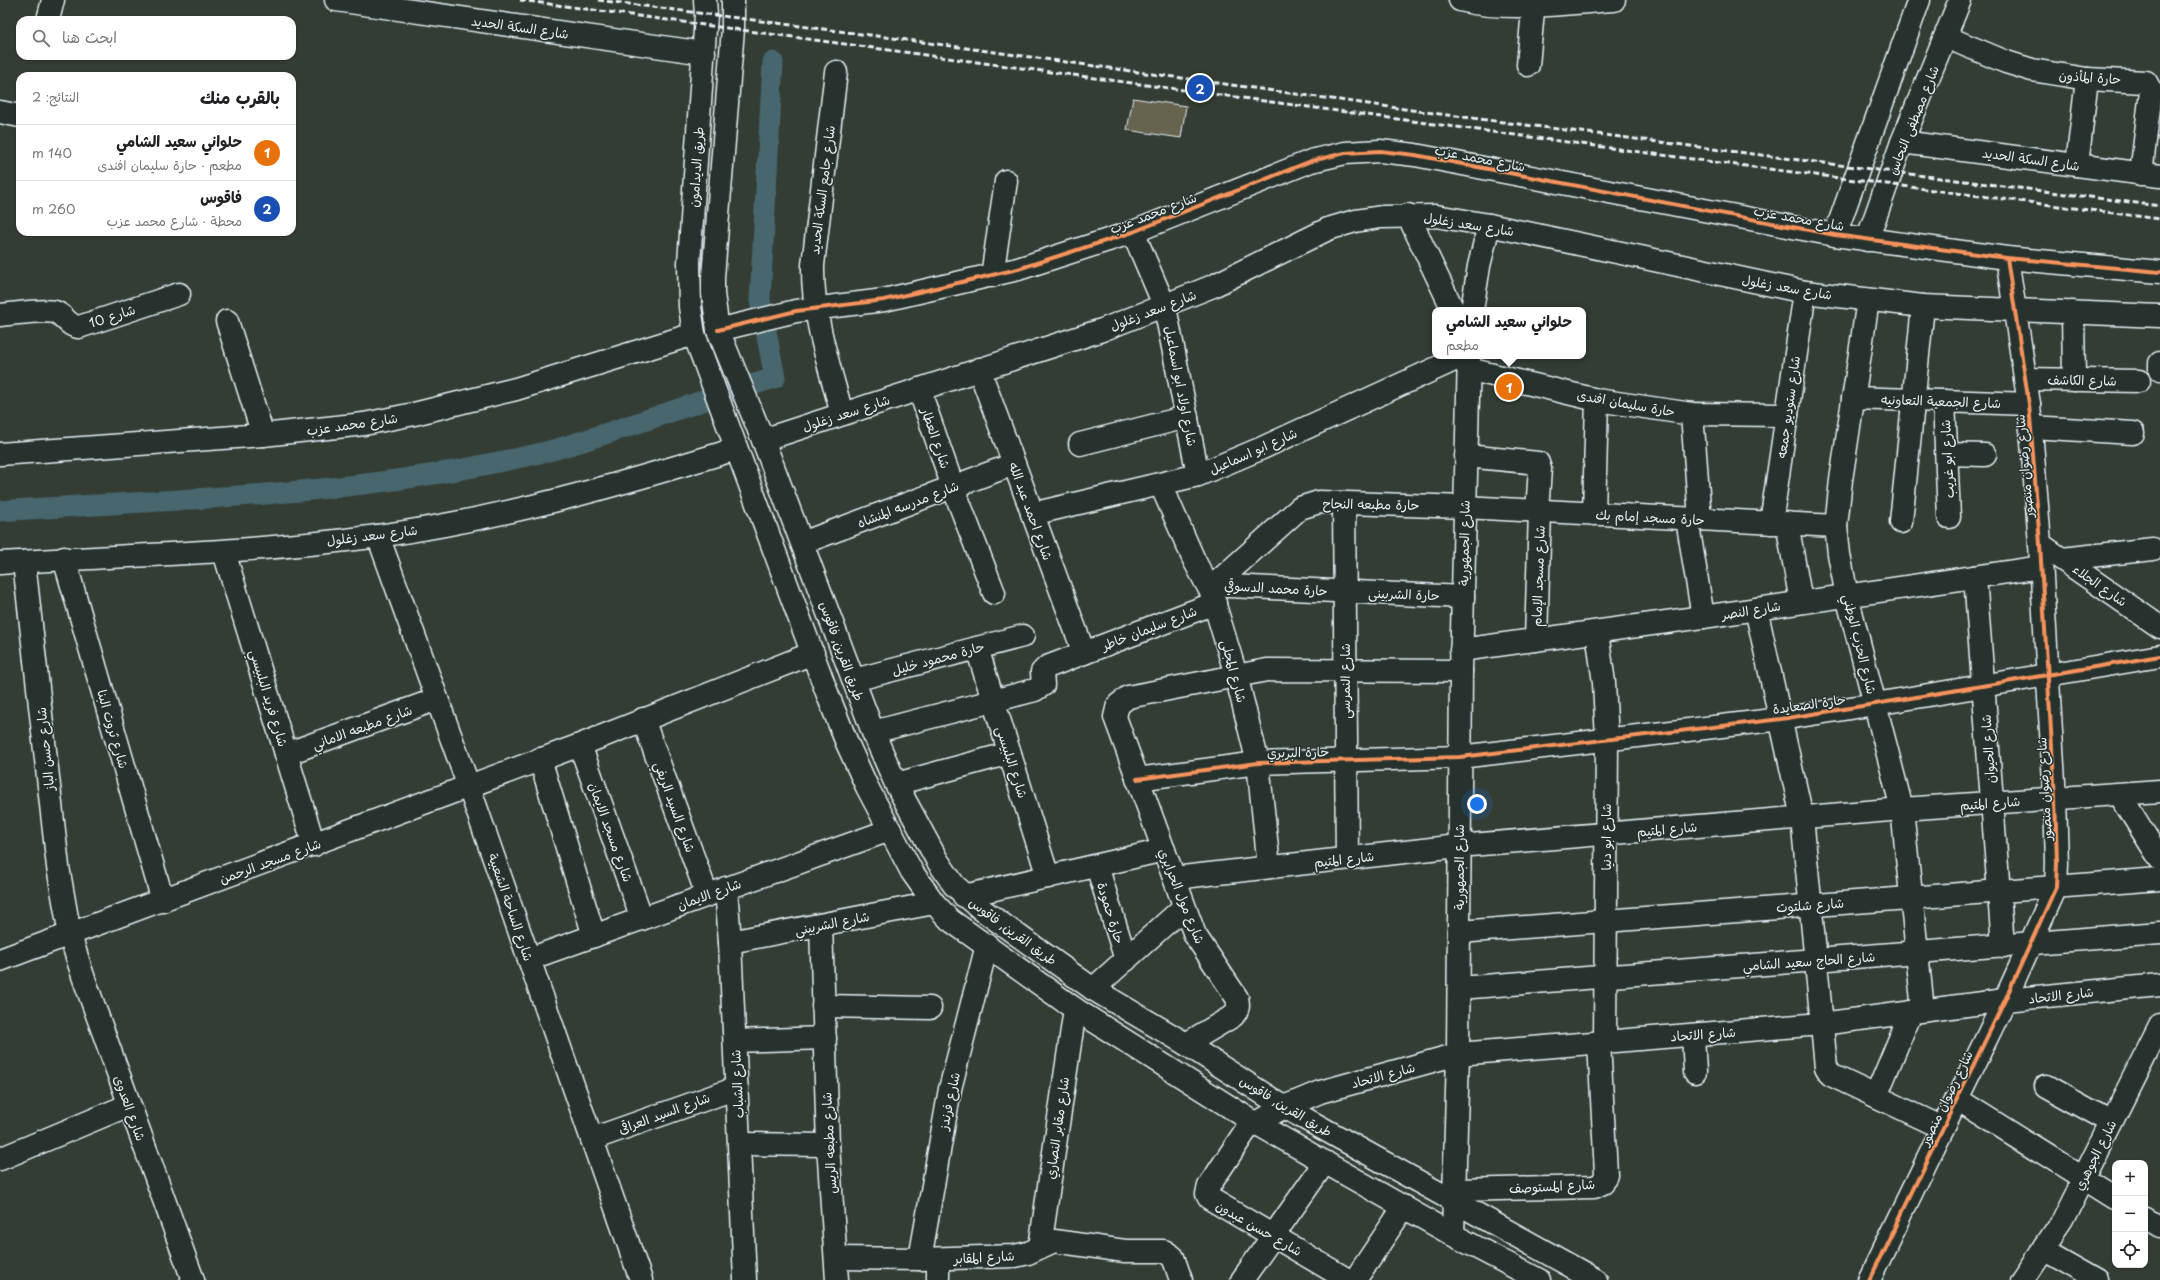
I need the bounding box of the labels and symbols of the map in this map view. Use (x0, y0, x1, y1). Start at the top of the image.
street label: شارع السكة الحديد (470, 10, 570, 44)
street label: شارع مصطفى النحاس (1882, 62, 1944, 178)
street label: حارة المأذون (2058, 65, 2122, 88)
pin: 2 (1187, 73, 1213, 103)
street label: شارع جامع السكة الحديد (804, 124, 841, 256)
street label: طريق الديدامون (683, 126, 708, 208)
street label: شارع محمد عزب (1433, 139, 1527, 177)
street label: شارع السكة الحديد (1981, 142, 2081, 176)
street label: شارع محمد عزب (1107, 187, 1199, 239)
street label: شارع محمد عزب (1752, 200, 1846, 236)
street label: شارع سعد زغلول (1422, 207, 1516, 241)
street label: شارع سعد زغلول (1740, 269, 1834, 305)
street label: شارع سعد زغلول (1107, 284, 1199, 336)
street label: شارع 10 (86, 299, 138, 333)
street label: شارع اولاد ابو اسماعيل (1160, 324, 1202, 448)
street label: شارع ستوديو جمعه (1771, 355, 1805, 459)
street label: شارع الكاشف (2047, 369, 2117, 391)
pin: 1 (1496, 372, 1522, 402)
street label: حارة سليمان افندى (1575, 385, 1677, 421)
street label: شارع سعد زغلول (800, 389, 892, 437)
street label: شارع الجمعية التعاونيه (1881, 389, 2001, 413)
street label: شارع العطار (916, 404, 956, 471)
street label: شارع محمد عزب (305, 408, 399, 440)
street label: شارع رضوان منصور (2010, 413, 2039, 520)
street label: شارع ابو غريب (1935, 419, 1959, 499)
street label: شارع ابو اسماعيل (1206, 423, 1300, 479)
street label: شارع احمد عبد الله (1004, 459, 1058, 563)
street label: شارع مدرسه المنشاه (854, 475, 962, 533)
street label: حارة مطبعه النجاح (1322, 493, 1420, 515)
street label: شارع الجمهورية (1453, 500, 1475, 586)
street label: حارة مسجد إمام بك (1595, 504, 1705, 531)
street label: شارع سعد زغلول (326, 520, 418, 550)
street label: شارع مسجد الإمام (1526, 525, 1551, 627)
street label: شارع الجلاء (2069, 559, 2131, 611)
street label: حارة محمد الدسوقي (1224, 575, 1328, 601)
street label: حارة الشربينى (1368, 583, 1440, 605)
street label: شارع الحزب الوطني (1836, 592, 1882, 697)
street label: شارع النصر (1719, 595, 1782, 625)
street label: طريق القرين, فاقوس (816, 598, 869, 703)
street label: شارع سليمان خاطر (1097, 601, 1200, 656)
street label: حارة محمود خليل (889, 636, 986, 679)
street label: شارع المجلى (1216, 637, 1252, 705)
street label: شارع النمرسى (1335, 643, 1355, 719)
street label: شارع فريد البلبيسي (243, 647, 293, 750)
street label: شارع ثروت البنا (92, 687, 134, 771)
street label: حارة الصعايدة (1771, 689, 1847, 718)
street label: شارع مطبعه الاماني (309, 700, 416, 756)
street label: شارع حسن الباز (31, 706, 59, 793)
street label: شارع الحيوان (1976, 714, 2000, 784)
street label: شارع البلبيسى (991, 723, 1033, 801)
street label: شارع رضوان منصور (2031, 737, 2057, 842)
street label: حارة البربري (1267, 741, 1329, 763)
street label: شارع السيد الريفي (647, 759, 701, 856)
street label: شارع مسجد الايمان (584, 779, 638, 885)
street label: شارع المتيم (1959, 791, 2021, 816)
your location (1467, 794, 1487, 814)
street label: شارع ابو دنيا (1596, 804, 1616, 870)
street label: شارع المتيم (1636, 816, 1698, 843)
street label: شارع الجمهورية (1449, 824, 1469, 910)
street label: شارع مسجد الرحمن (216, 833, 324, 889)
street label: شارع مول الحرايري (1154, 845, 1210, 947)
street label: شارع المتيم (1313, 846, 1375, 873)
street label: شارع الساحة الشعبية (483, 850, 539, 964)
street label: شارع الايمان (674, 873, 744, 915)
street label: حارة حمودة (1093, 880, 1130, 946)
street label: طريق القرين, فاقوس (965, 892, 1061, 969)
street label: شارع شلتوت (1775, 893, 1845, 917)
street label: شارع الشربيني (793, 906, 871, 942)
street label: شارع الحاج سعيد الشامي (1742, 946, 1876, 978)
street label: شارع الاتحاد (2027, 982, 2095, 1008)
street label: شارع الاتحاد (1670, 1022, 1736, 1046)
street label: شارع رضوان منصور (1914, 1047, 1978, 1150)
street label: شارع الشباب (725, 1049, 749, 1119)
street label: شارع الاتحاد (1349, 1057, 1417, 1093)
street label: شارع فرندز (933, 1070, 965, 1133)
street label: طريق القرين, فاقوس (1236, 1070, 1336, 1141)
street label: شارع العدوى (109, 1072, 151, 1144)
street label: شارع مقابر النصاري (1040, 1075, 1074, 1181)
street label: شارع السيد العراقى (615, 1087, 713, 1139)
street label: شارع مطبعه الريس (816, 1092, 842, 1194)
street label: شارع الجوهري (2069, 1116, 2121, 1194)
street label: شارع المستوصف (1508, 1174, 1596, 1198)
street label: شارع حسن عبدون (1212, 1195, 1306, 1261)
street label: شارع المقابر (952, 1245, 1015, 1269)

